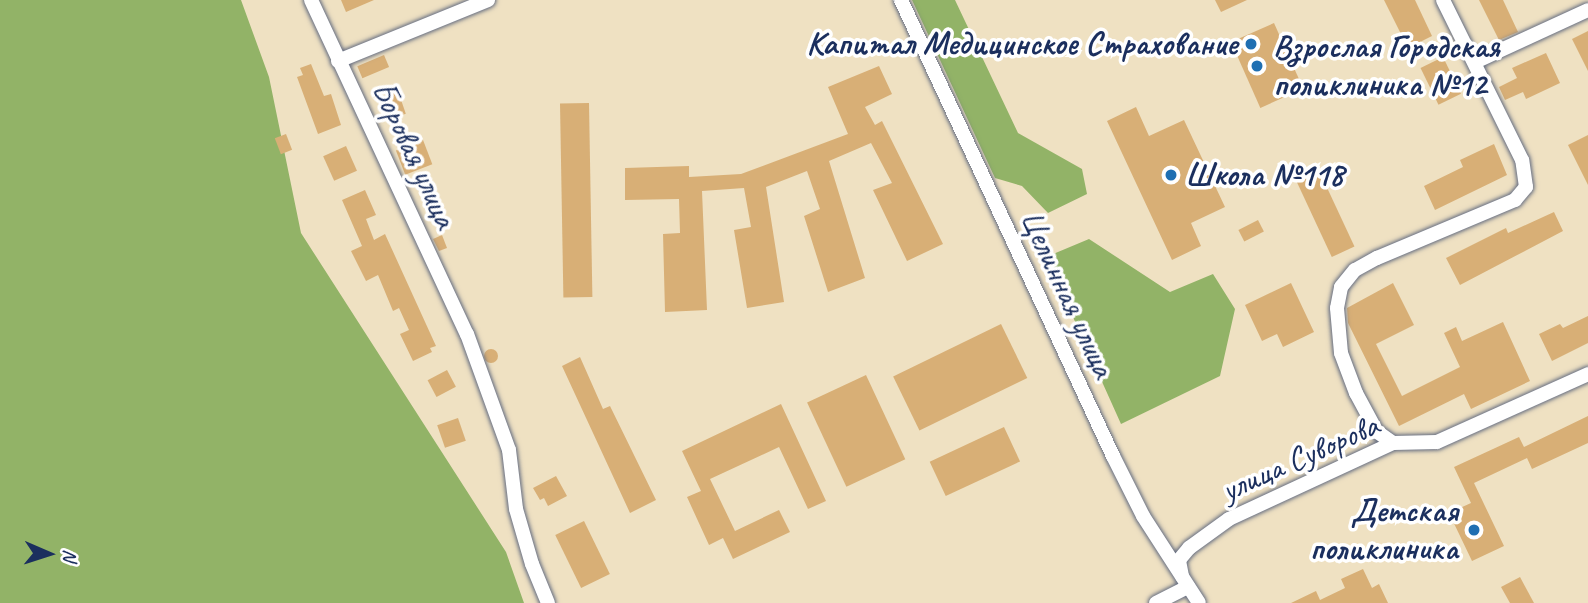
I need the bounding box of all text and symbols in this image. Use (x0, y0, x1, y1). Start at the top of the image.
place label: Капитал Медицинское Страхование (805, 24, 1237, 64)
place label: Взрослая Городская поликлиника №12 (1273, 27, 1499, 105)
marker: Капитал Медицинское Страхование (1243, 36, 1259, 52)
marker: Взрослая Городская поликлиника №12 (1247, 56, 1267, 76)
street label: Боровая улица (362, 75, 466, 235)
place label: Школа №118 (1185, 155, 1343, 195)
marker: Школа №118 (1163, 167, 1179, 183)
street label: Целинная улица (1011, 203, 1123, 385)
street label: улица Суворова (1215, 406, 1385, 510)
place label: Детская поликлиника (1310, 491, 1458, 569)
north arrow (14, 519, 84, 589)
marker: Детская поликлиника (1464, 520, 1484, 540)
text: N (58, 549, 82, 562)

